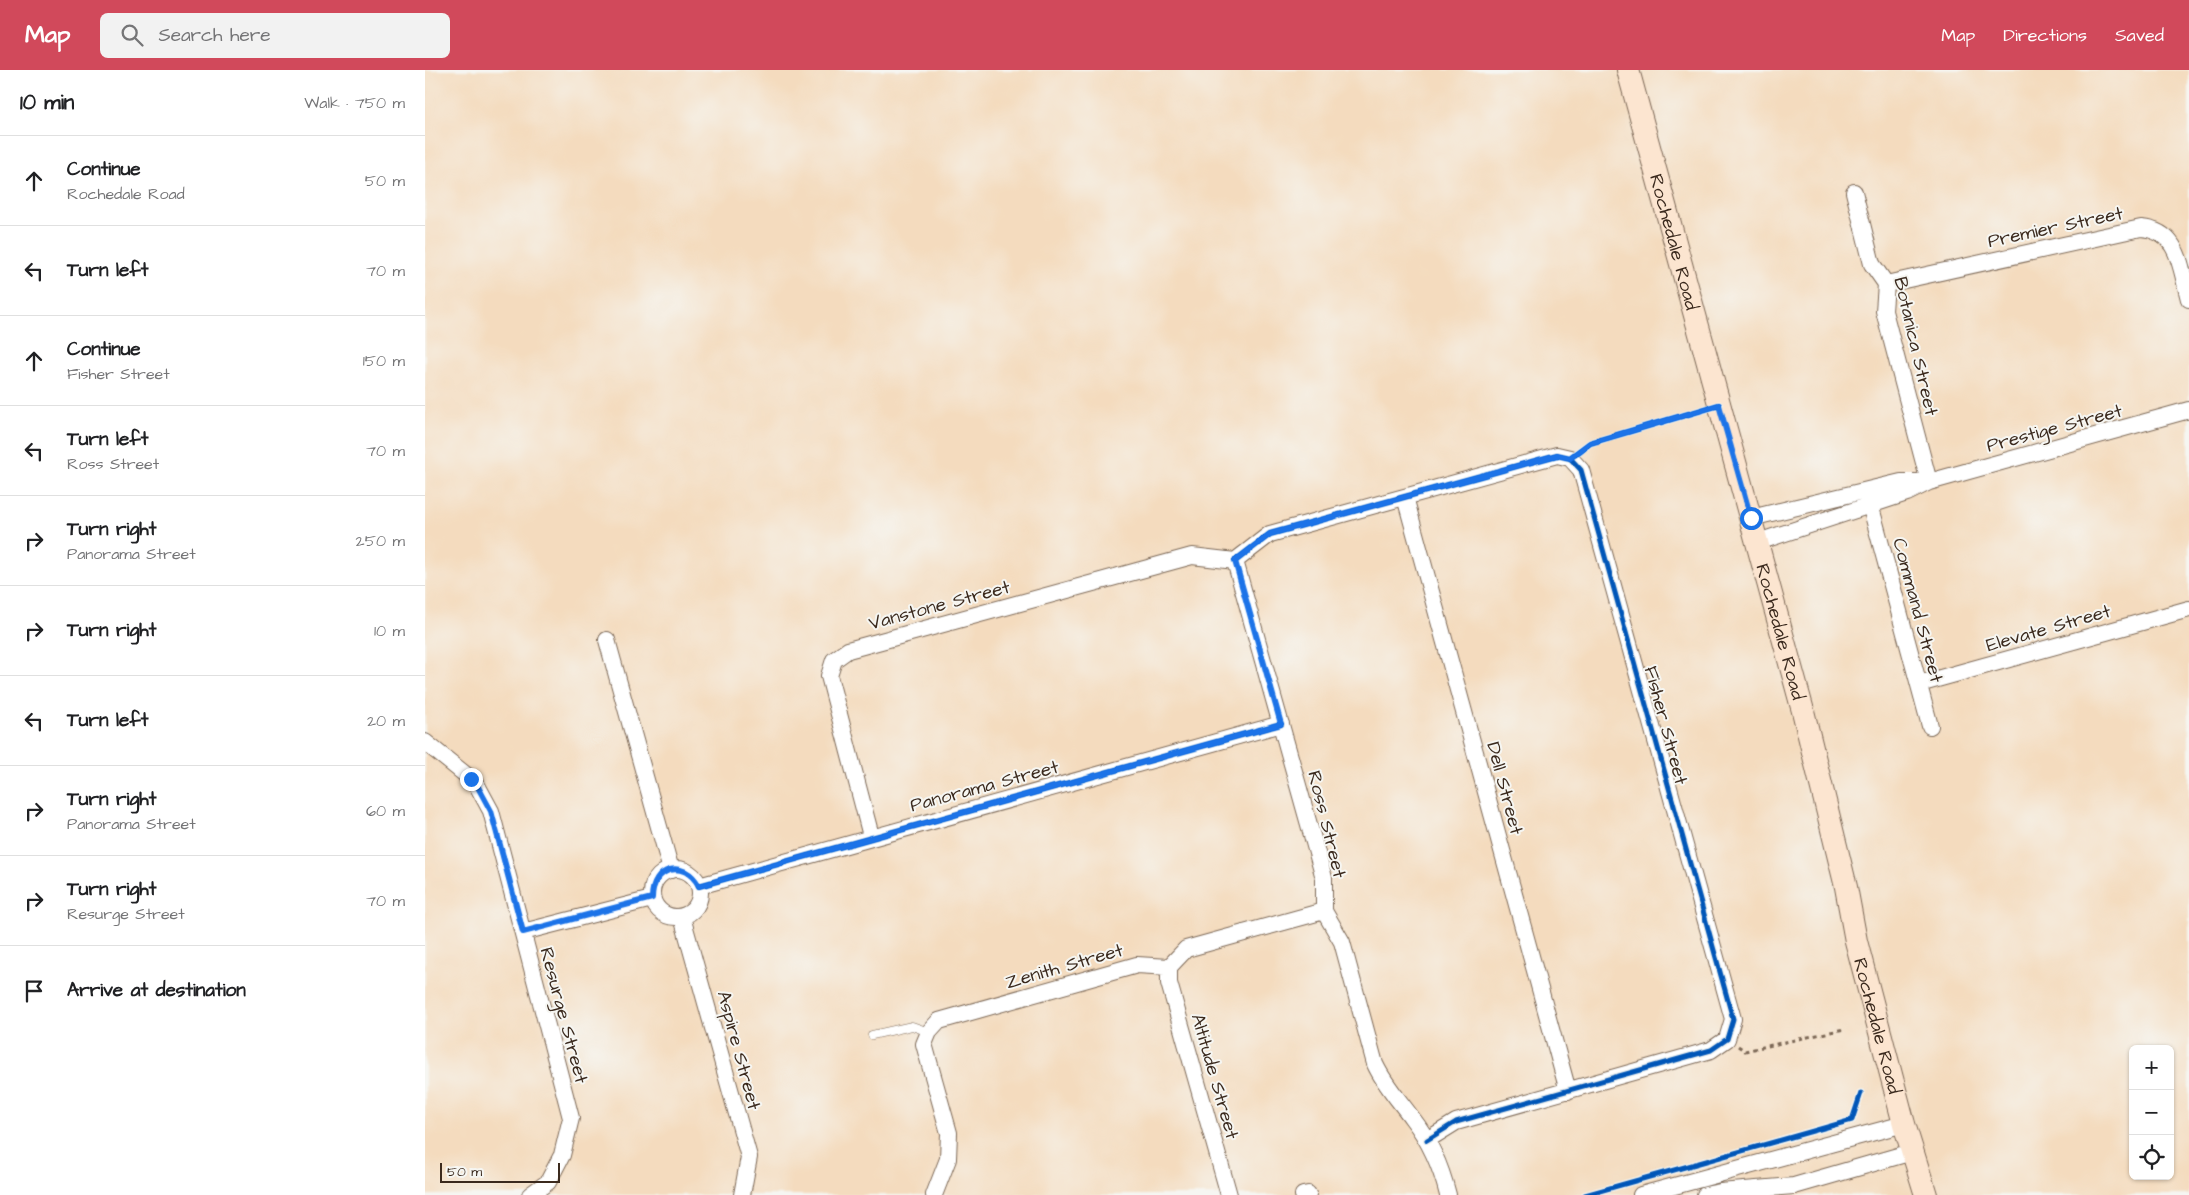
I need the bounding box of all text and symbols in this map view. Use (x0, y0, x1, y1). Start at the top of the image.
search box (100, 13, 450, 58)
text: Map (25, 18, 70, 52)
icon: search (118, 21, 146, 49)
text: Search here (158, 22, 271, 49)
text: Map (1941, 23, 1975, 48)
text: Directions (2003, 23, 2087, 48)
text: Saved (2115, 23, 2164, 48)
text: 10 min (20, 88, 74, 117)
text: Walk · 750 m (304, 92, 405, 114)
text: Continue (67, 156, 141, 183)
icon: ahead (20, 167, 48, 195)
text: 50 m (365, 170, 405, 192)
street label: Rochedale Road (1642, 171, 1705, 313)
text: Rochedale Road (67, 183, 185, 205)
street label: Premier Street (1985, 200, 2126, 255)
icon: left (20, 257, 48, 285)
text: Turn left (67, 257, 148, 284)
text: 70 m (366, 260, 405, 282)
street label: Botanica Street (1886, 274, 1945, 419)
text: Continue (67, 336, 141, 363)
icon: ahead (20, 347, 48, 375)
text: 150 m (363, 350, 405, 372)
text: Fisher Street (67, 363, 170, 385)
street label: Prestige Street (1984, 397, 2126, 460)
text: Turn left (67, 426, 148, 453)
icon: left (20, 437, 48, 465)
text: 70 m (366, 440, 405, 462)
text: Ross Street (67, 453, 159, 475)
route start (1740, 507, 1763, 530)
text: Turn right (67, 516, 156, 543)
icon: right (20, 527, 48, 555)
text: 250 m (356, 530, 405, 552)
street label: Command Street (1885, 535, 1950, 686)
text: Panorama Street (67, 543, 196, 565)
street label: Rochedale Road (1748, 561, 1811, 703)
street label: Vanstone Street (866, 574, 1013, 637)
street label: Elevate Street (1983, 598, 2114, 659)
icon: right (20, 617, 48, 645)
text: Turn right (67, 617, 156, 644)
text: 10 m (374, 620, 405, 642)
street label: Fisher Street (1637, 663, 1694, 788)
icon: left (20, 707, 48, 735)
text: Turn left (67, 707, 148, 734)
text: 20 m (367, 710, 405, 732)
street label: Dell Street (1479, 739, 1530, 838)
street label: Panorama Street (907, 754, 1062, 819)
route end (460, 768, 483, 791)
street label: Ross Street (1300, 768, 1353, 881)
text: Turn right (67, 786, 156, 813)
icon: right (20, 797, 48, 825)
text: 60 m (366, 800, 405, 822)
text: Panorama Street (67, 813, 196, 835)
text: Turn right (67, 876, 156, 903)
icon: right (20, 887, 48, 915)
text: 70 m (366, 890, 405, 912)
text: Resurge Street (67, 903, 185, 925)
street label: Zenith Street (1003, 937, 1127, 996)
street label: Resurge Street (531, 944, 595, 1087)
street label: Rochedale Road (1846, 955, 1908, 1097)
icon: arrive (20, 977, 48, 1005)
text: Arrive at destination (67, 977, 246, 1004)
street label: Aspire Street (710, 988, 767, 1113)
street label: Altitude Street (1184, 1011, 1245, 1143)
map controls (2129, 1045, 2174, 1180)
button: + (2129, 1045, 2174, 1090)
button: − (2129, 1090, 2174, 1135)
button: locate (2129, 1135, 2174, 1180)
scale bar (440, 1160, 560, 1183)
text: 50 m (447, 1162, 482, 1182)

